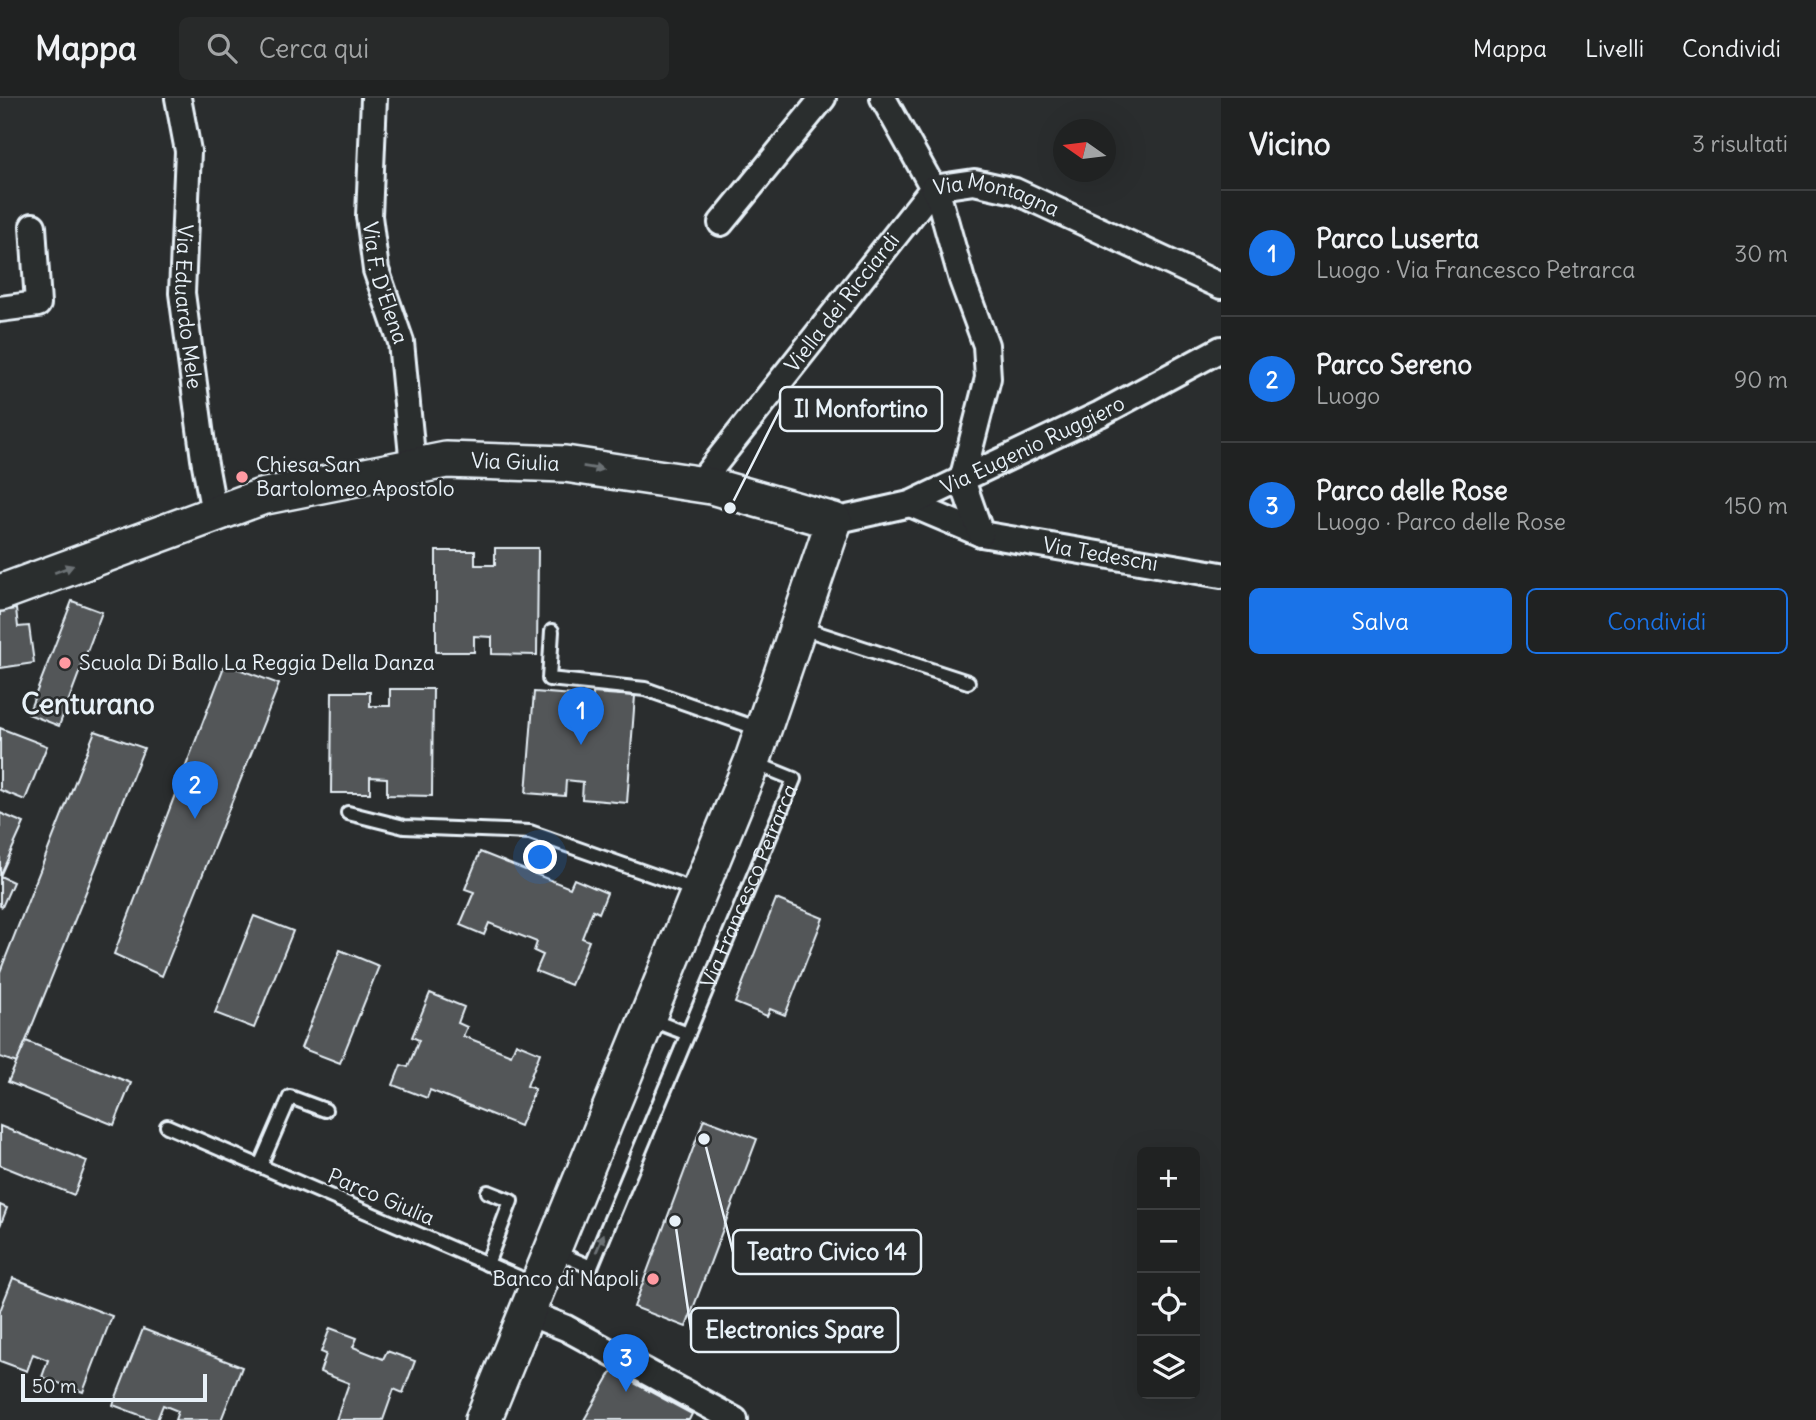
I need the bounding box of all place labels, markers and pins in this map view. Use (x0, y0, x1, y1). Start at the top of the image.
callout: Il Monfortino (780, 387, 942, 431)
place label: Chiesa San Bartolomeo Apostolo (256, 451, 454, 502)
marker: Chiesa San Bartolomeo Apostolo (234, 469, 250, 485)
place label: Scuola Di Ballo La Reggia Della Danza (79, 649, 435, 676)
marker: Scuola Di Ballo La Reggia Della Danza (57, 655, 73, 671)
pin: 1 (558, 687, 604, 745)
pin: 2 (172, 761, 218, 819)
callout: Teatro Civico 14 (733, 1230, 921, 1274)
place label: Banco di Napoli (492, 1265, 639, 1292)
marker: Banco di Napoli (645, 1271, 661, 1287)
callout: Electronics Spare (691, 1308, 898, 1352)
pin: 3 (603, 1334, 649, 1392)

